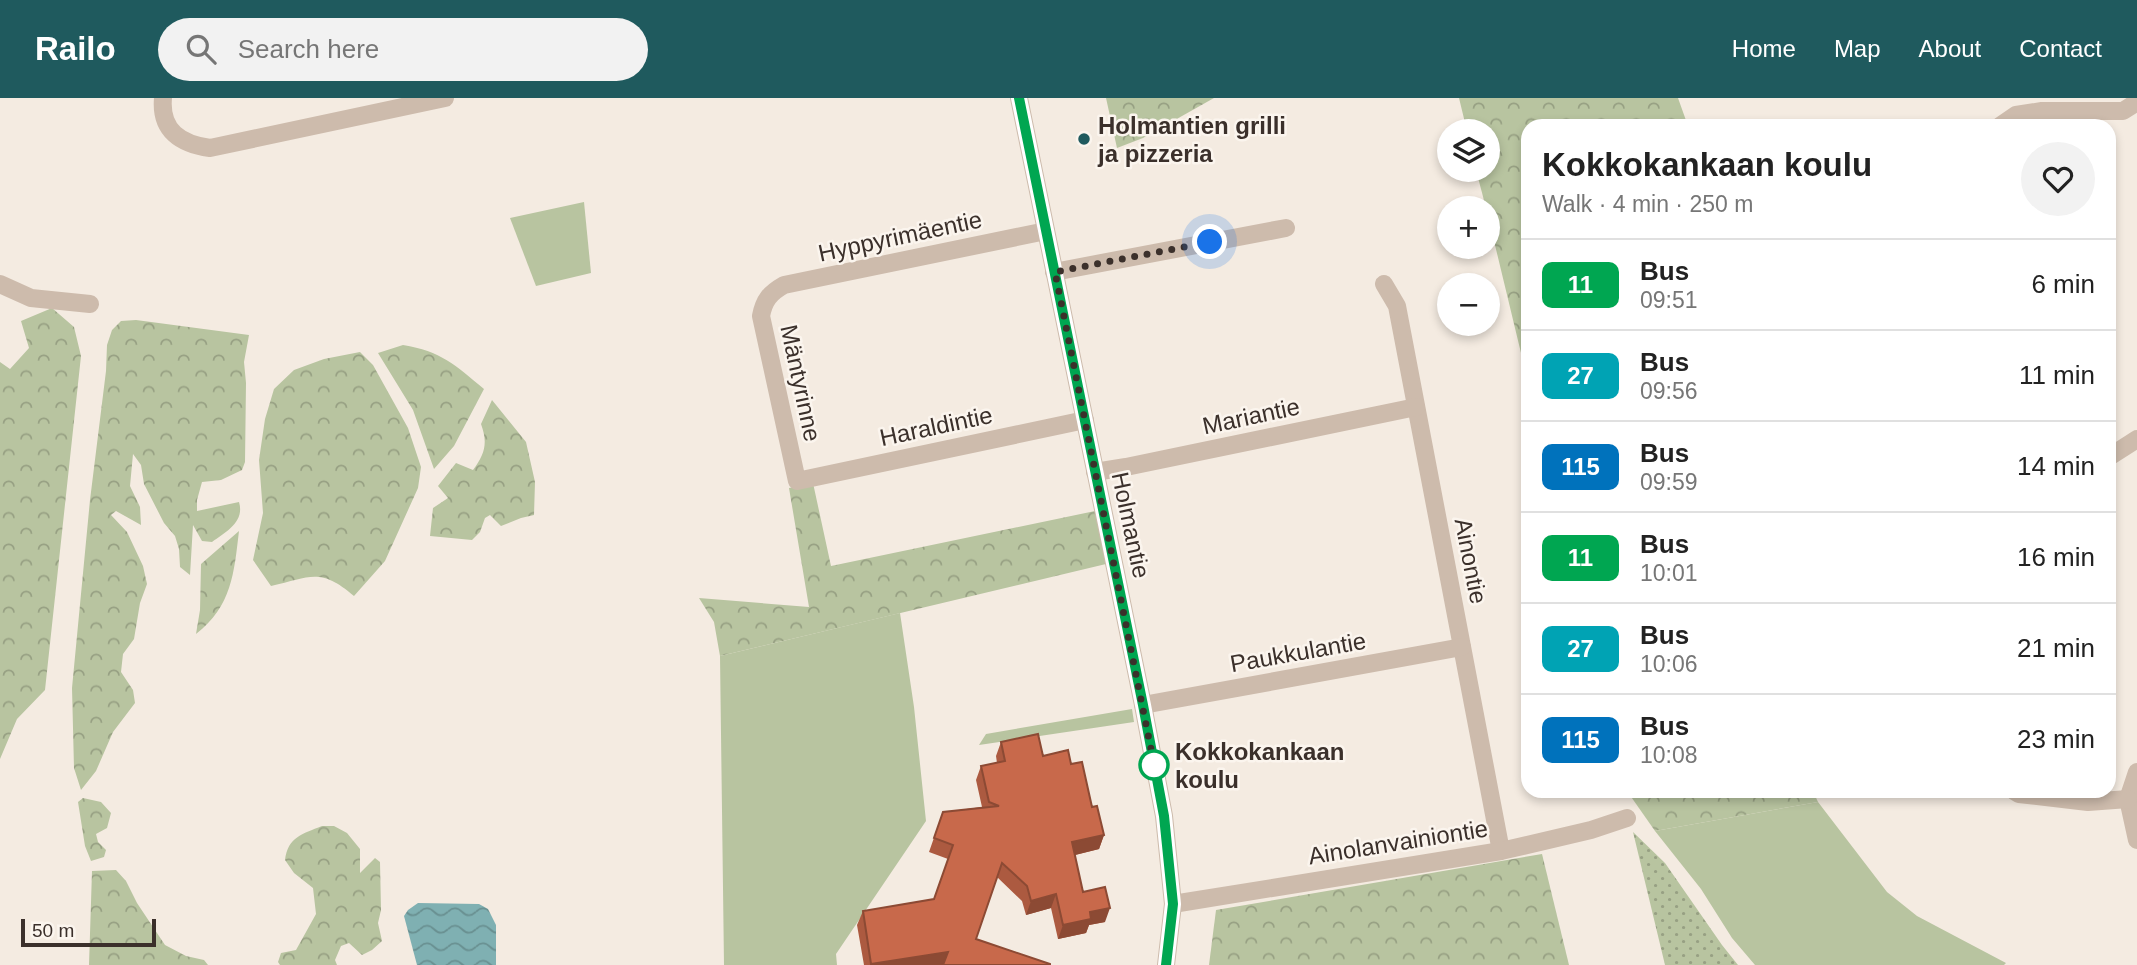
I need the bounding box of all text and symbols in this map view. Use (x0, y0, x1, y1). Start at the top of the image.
search box (158, 18, 648, 81)
text: Railo (35, 30, 116, 67)
icon: search (182, 30, 220, 68)
text: Search here (238, 34, 379, 64)
text: Home (1732, 35, 1796, 62)
text: Map (1834, 35, 1881, 62)
text: About (1919, 35, 1981, 62)
text: Contact (2019, 35, 2102, 62)
place label: Holmantien grilli ja pizzeria (1097, 112, 1286, 167)
map controls (1437, 119, 1500, 336)
button: layers (1437, 119, 1500, 182)
marker: Holmantien grilli ja pizzeria (1076, 131, 1092, 147)
button: heart (2021, 142, 2095, 216)
text: Kokkokankaan koulu (1542, 146, 1872, 183)
text: Walk · 4 min · 250 m (1542, 191, 1753, 217)
button: + (1437, 196, 1500, 259)
street label: Hyppyrimäentie (816, 205, 984, 267)
your location (1192, 224, 1227, 259)
text: Bus (1640, 256, 1689, 286)
text: 6 min (2031, 269, 2095, 299)
text: 11 (1568, 271, 1593, 298)
button: − (1437, 273, 1500, 336)
text: 09:51 (1640, 287, 1698, 313)
street label: Mäntyrinne (775, 322, 827, 444)
text: Bus (1640, 347, 1689, 377)
text: 11 min (2019, 360, 2095, 390)
text: 27 (1567, 362, 1594, 389)
text: 09:56 (1640, 378, 1698, 404)
street label: Mariantie (1200, 393, 1302, 439)
street label: Haraldintie (877, 401, 995, 451)
text: Bus (1640, 438, 1689, 468)
text: 14 min (2017, 451, 2095, 481)
text: 115 (1561, 453, 1600, 480)
street label: Holmantie (1107, 469, 1155, 581)
text: 09:59 (1640, 469, 1698, 495)
street label: Ainontie (1449, 516, 1493, 606)
text: Bus (1640, 529, 1689, 559)
text: 16 min (2017, 542, 2095, 572)
text: 11 (1568, 544, 1593, 571)
text: 10:01 (1640, 560, 1698, 586)
text: Bus (1640, 620, 1689, 650)
street label: Paukkulantie (1228, 627, 1368, 677)
text: 21 min (2017, 633, 2095, 663)
text: 27 (1567, 635, 1594, 662)
text: 10:06 (1640, 651, 1698, 677)
text: Bus (1640, 711, 1689, 741)
text: 23 min (2017, 724, 2095, 754)
text: 115 (1561, 726, 1600, 753)
place label: Kokkokankaan koulu (1175, 738, 1344, 793)
text: 10:08 (1640, 742, 1698, 768)
marker: Kokkokankaan koulu (1139, 750, 1169, 780)
street label: Ainolanvainiontie (1306, 814, 1490, 870)
scale bar (21, 916, 156, 948)
text: 50 m (32, 920, 74, 941)

